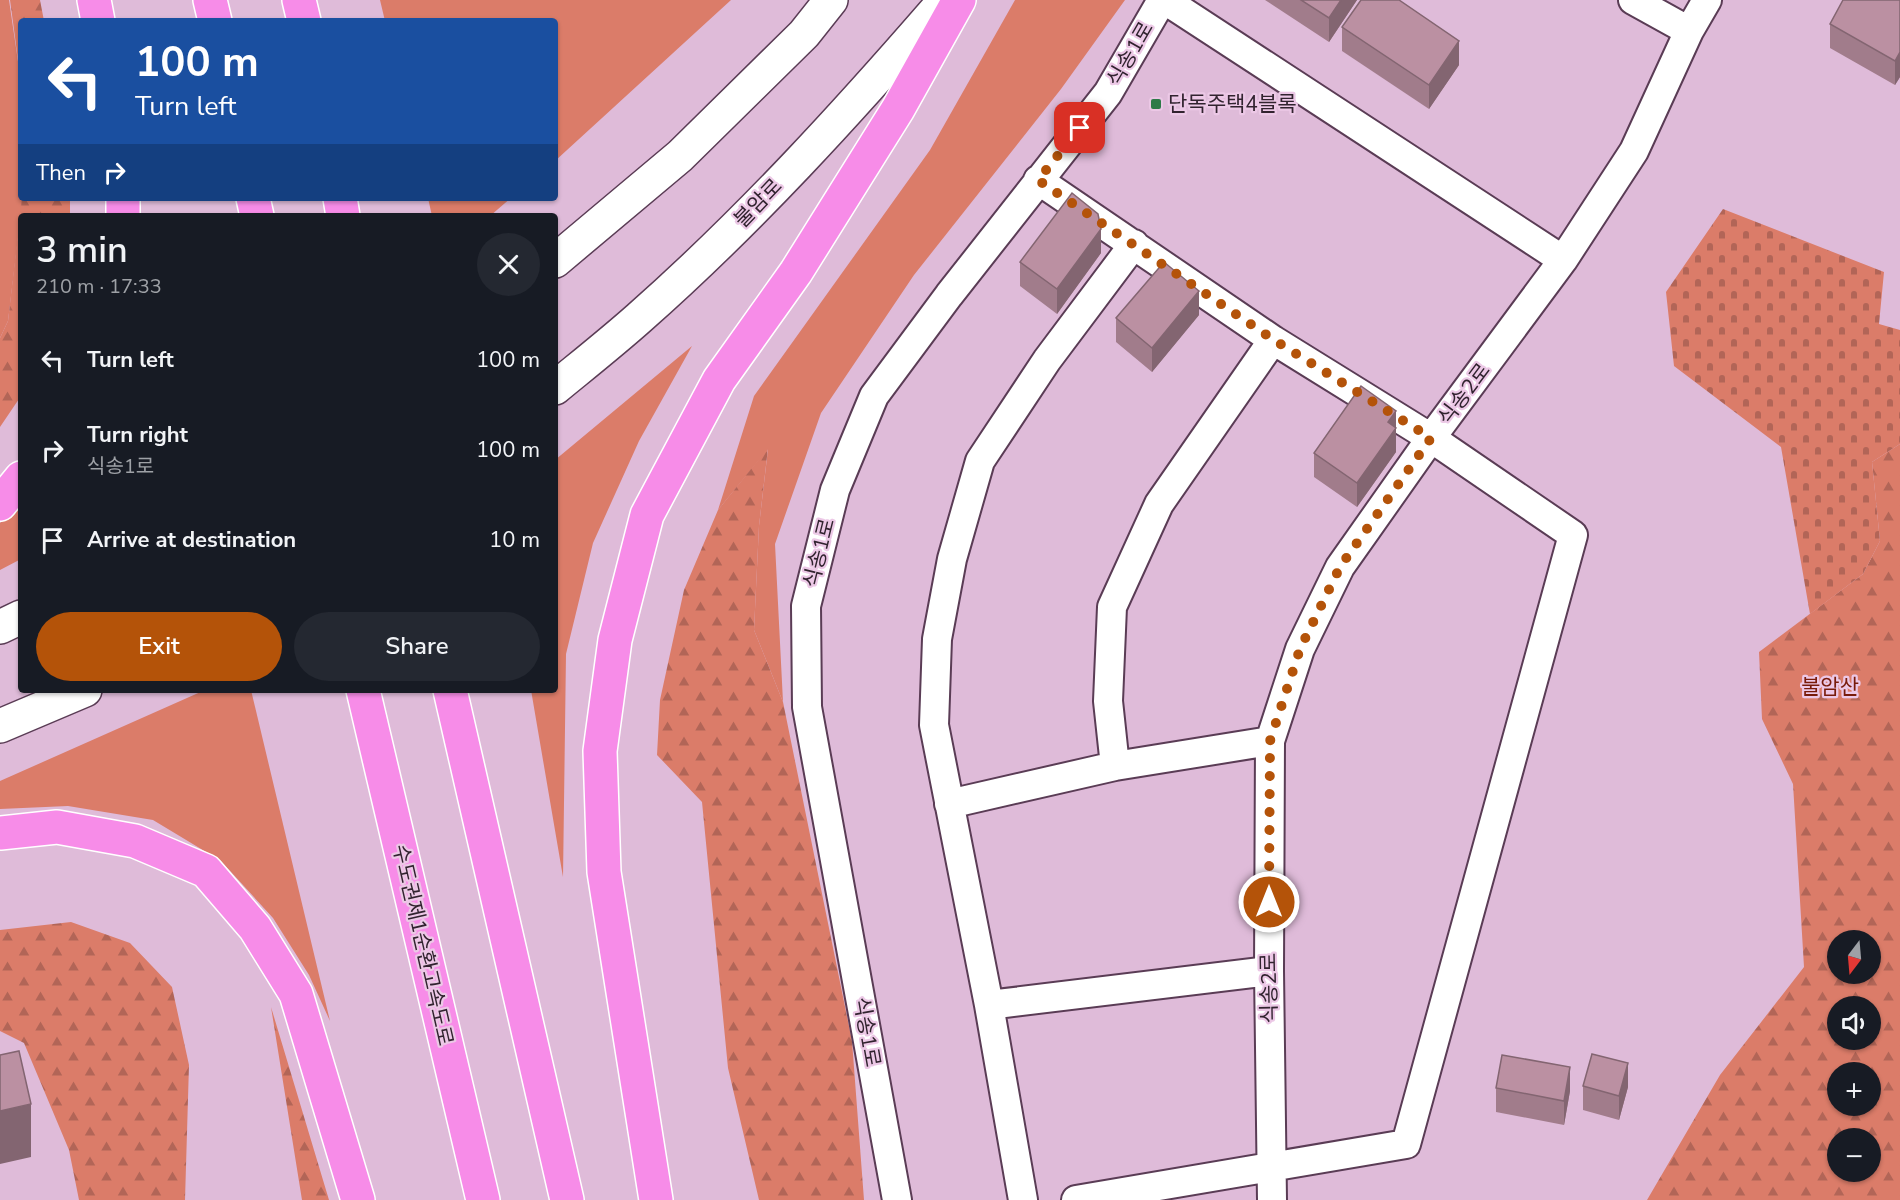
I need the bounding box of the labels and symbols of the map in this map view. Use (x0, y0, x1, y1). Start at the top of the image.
street label: 식송1로 (1100, 16, 1160, 92)
place label: 단독주택4블록 (1168, 90, 1297, 118)
marker: 단독주택4블록 (1149, 97, 1163, 111)
pin (1054, 102, 1105, 153)
street label: 불암로 (728, 172, 788, 234)
street label: 식송2로 (1432, 357, 1496, 431)
street label: 식송1로 (797, 515, 841, 591)
park label: 불암산 (1801, 673, 1859, 701)
street label: 수도권제1순환고속도로 (386, 842, 460, 1048)
position arrow (1237, 870, 1301, 934)
north arrow (1827, 930, 1881, 984)
street label: 식송2로 (1254, 952, 1284, 1024)
street label: 식송1로 (847, 995, 887, 1069)

